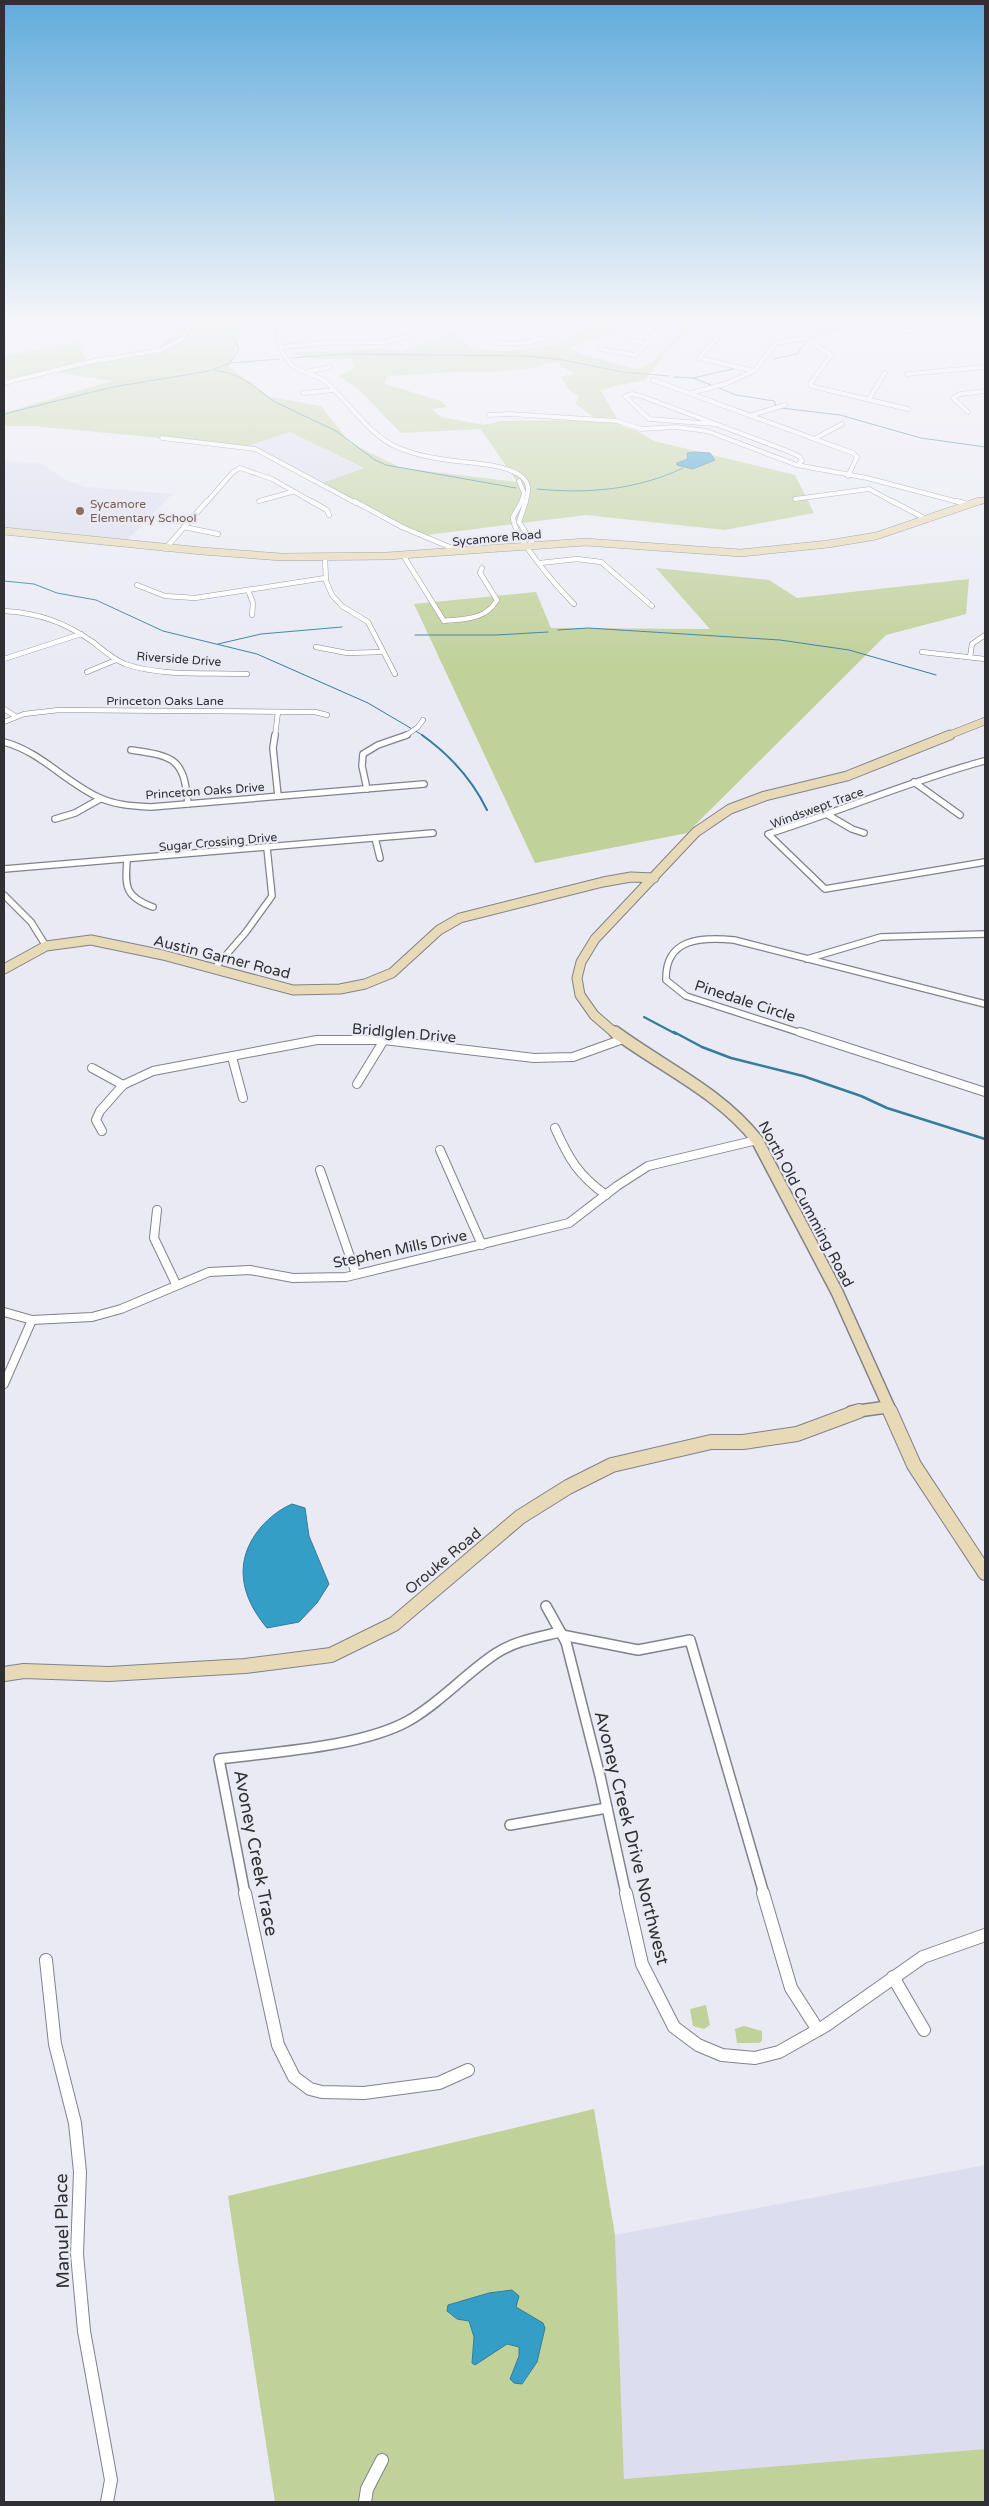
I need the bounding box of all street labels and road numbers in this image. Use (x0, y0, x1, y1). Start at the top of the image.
street label: Sycamore Road (452, 527, 542, 549)
street label: Riverside Drive (136, 649, 222, 669)
street label: Princeton Oaks Lane (106, 694, 224, 708)
street label: Princeton Oaks Drive (145, 780, 265, 802)
street label: Windswept Trace (769, 785, 866, 831)
street label: Sugar Crossing Drive (158, 830, 278, 854)
street label: Austin Garner Road (152, 931, 292, 983)
street label: Pinedale Circle (692, 976, 798, 1026)
street label: Bridlglen Drive (351, 1019, 457, 1047)
street label: North Old Cumming Road (755, 1118, 857, 1290)
street label: Stephen Mills Drive (331, 1226, 469, 1272)
street label: Orouke Road (401, 1524, 485, 1598)
street label: Avoney Creek Drive Northwest (590, 1709, 674, 1967)
street label: Avoney Creek Trace (229, 1768, 283, 1938)
street label: Manuel Place (50, 2173, 74, 2289)

